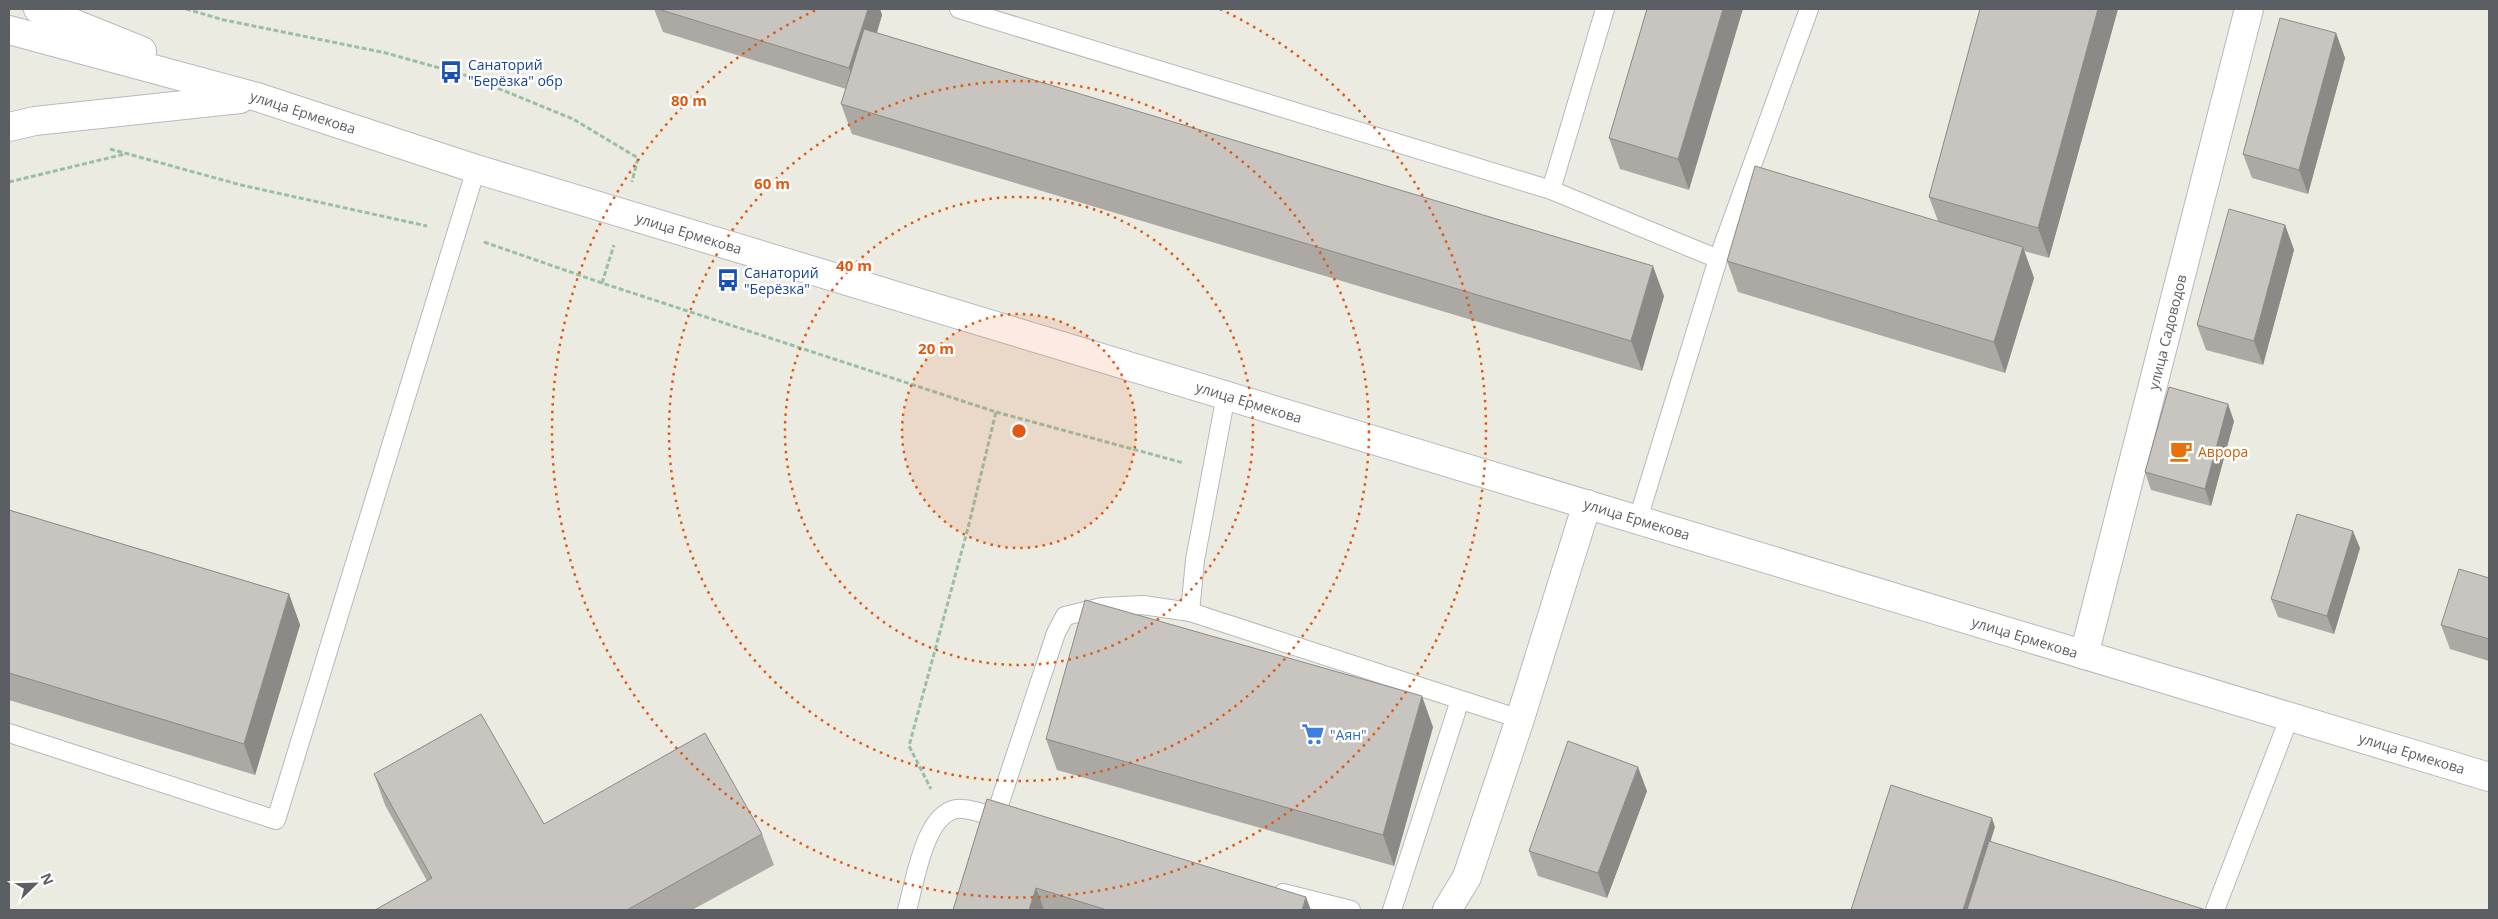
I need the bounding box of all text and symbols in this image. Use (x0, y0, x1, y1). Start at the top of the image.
place label: Санаторий "Берёзка" обр (468, 55, 563, 90)
bus stop icon: Санаторий "Берёзка" обр (438, 59, 464, 85)
street label: улица Ермекова (248, 86, 358, 138)
text: 80 m (671, 90, 707, 110)
text: 60 m (754, 173, 790, 193)
street label: улица Ермекова (634, 208, 744, 258)
text: 40 m (836, 255, 872, 275)
place label: Санаторий "Берёзка" (744, 263, 819, 298)
bus stop icon: Санаторий "Берёзка" (715, 267, 741, 293)
street label: улица Садоводов (2143, 272, 2191, 392)
text: 20 m (918, 338, 954, 358)
street label: улица Ермекова (1194, 377, 1304, 427)
centre of rings (1010, 422, 1028, 440)
cafe icon: Аврора (2168, 438, 2194, 464)
place label: Аврора (2198, 442, 2248, 461)
street label: улица Ермекова (1582, 494, 1692, 544)
street label: улица Ермекова (1970, 612, 2080, 662)
supermarket icon: "Аян" (1300, 721, 1326, 747)
place label: "Аян" (1330, 725, 1367, 744)
street label: улица Ермекова (2357, 728, 2467, 778)
north arrow (10, 859, 60, 909)
text: N (36, 870, 58, 888)

